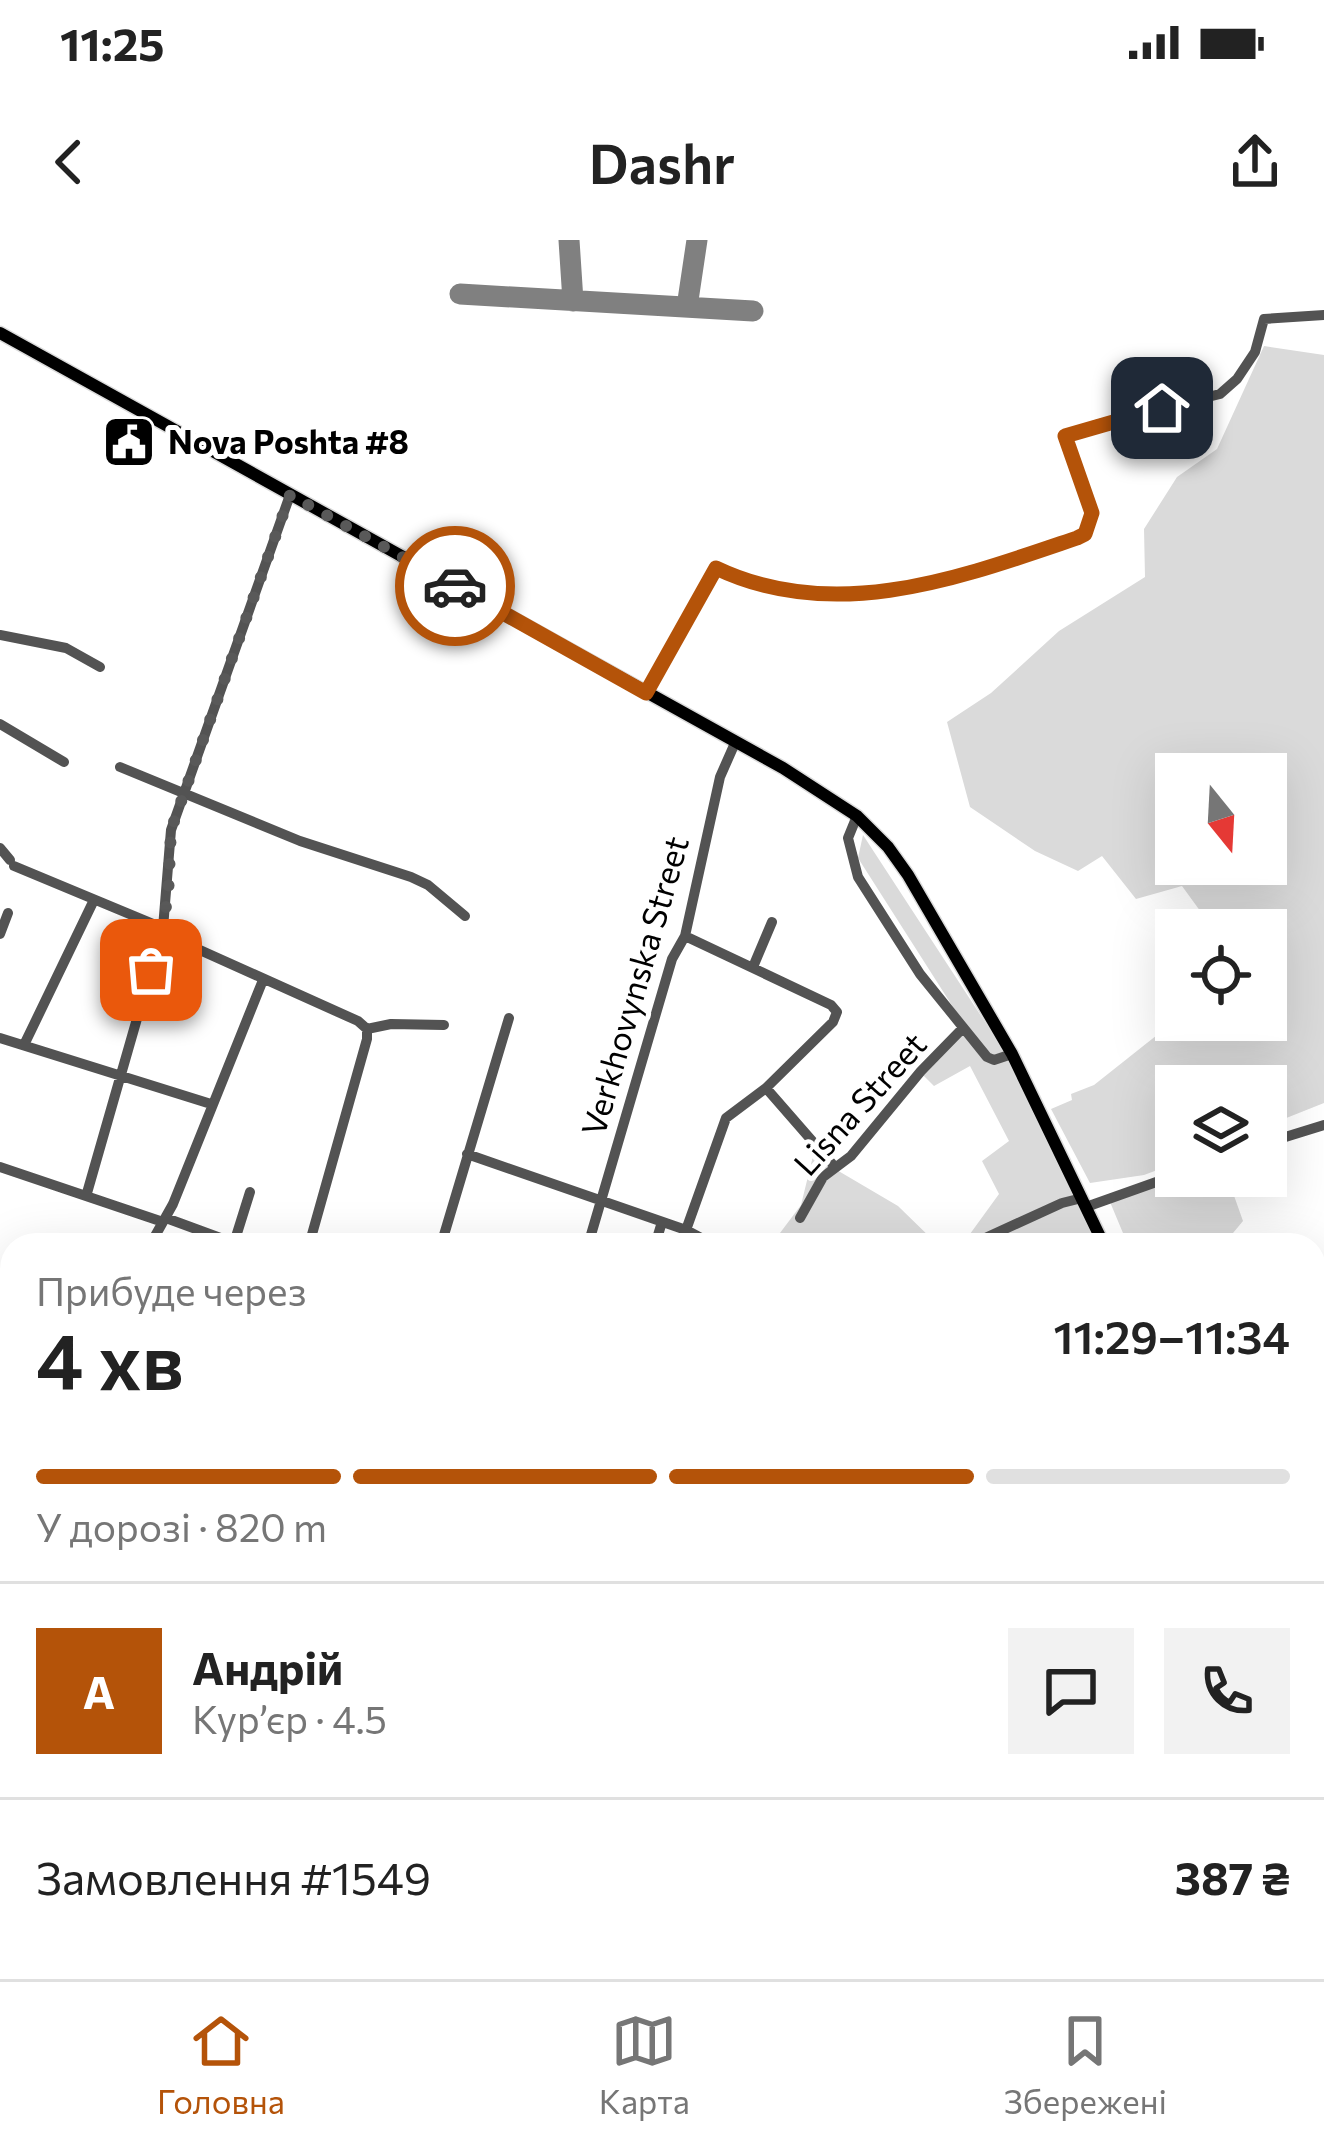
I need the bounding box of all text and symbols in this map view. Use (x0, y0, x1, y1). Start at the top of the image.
text: 11:25 (60, 15, 164, 70)
icon: back (36, 129, 102, 195)
text: Dashr (589, 129, 735, 195)
icon: share (1222, 129, 1288, 195)
pin (1111, 357, 1213, 459)
icon: home (1129, 375, 1195, 441)
public building icon: Nova Poshta #8 (101, 414, 157, 470)
place label: Nova Poshta #8 (168, 420, 409, 461)
courier (395, 526, 515, 646)
icon: car (422, 553, 488, 619)
north arrow (1155, 753, 1287, 885)
map controls (1155, 753, 1287, 1197)
street label: Verkhovynska Street (571, 831, 696, 1140)
button: locate (1155, 909, 1287, 1041)
pin (100, 919, 202, 1021)
icon: bag (118, 937, 184, 1003)
street label: Lisna Street (784, 1023, 934, 1183)
button: layers (1155, 1065, 1287, 1197)
text: Прибуде через (36, 1266, 307, 1314)
text: 11:29–11:34 (1054, 1308, 1290, 1363)
text: 4 хв (36, 1311, 184, 1406)
text: У дорозі · 820 m (36, 1502, 327, 1550)
button: chat (1008, 1628, 1134, 1754)
button: phone (1164, 1628, 1290, 1754)
text: Андрій (192, 1639, 343, 1694)
text: А (83, 1663, 115, 1718)
text: Кур’єр · 4.5 (192, 1694, 387, 1742)
text: Замовлення #1549 (36, 1849, 431, 1904)
text: 387 ₴ (1175, 1849, 1290, 1904)
tab: Головна (157, 2008, 285, 2121)
tab: Карта (599, 2008, 690, 2121)
tab: Збережені (1004, 2008, 1167, 2121)

